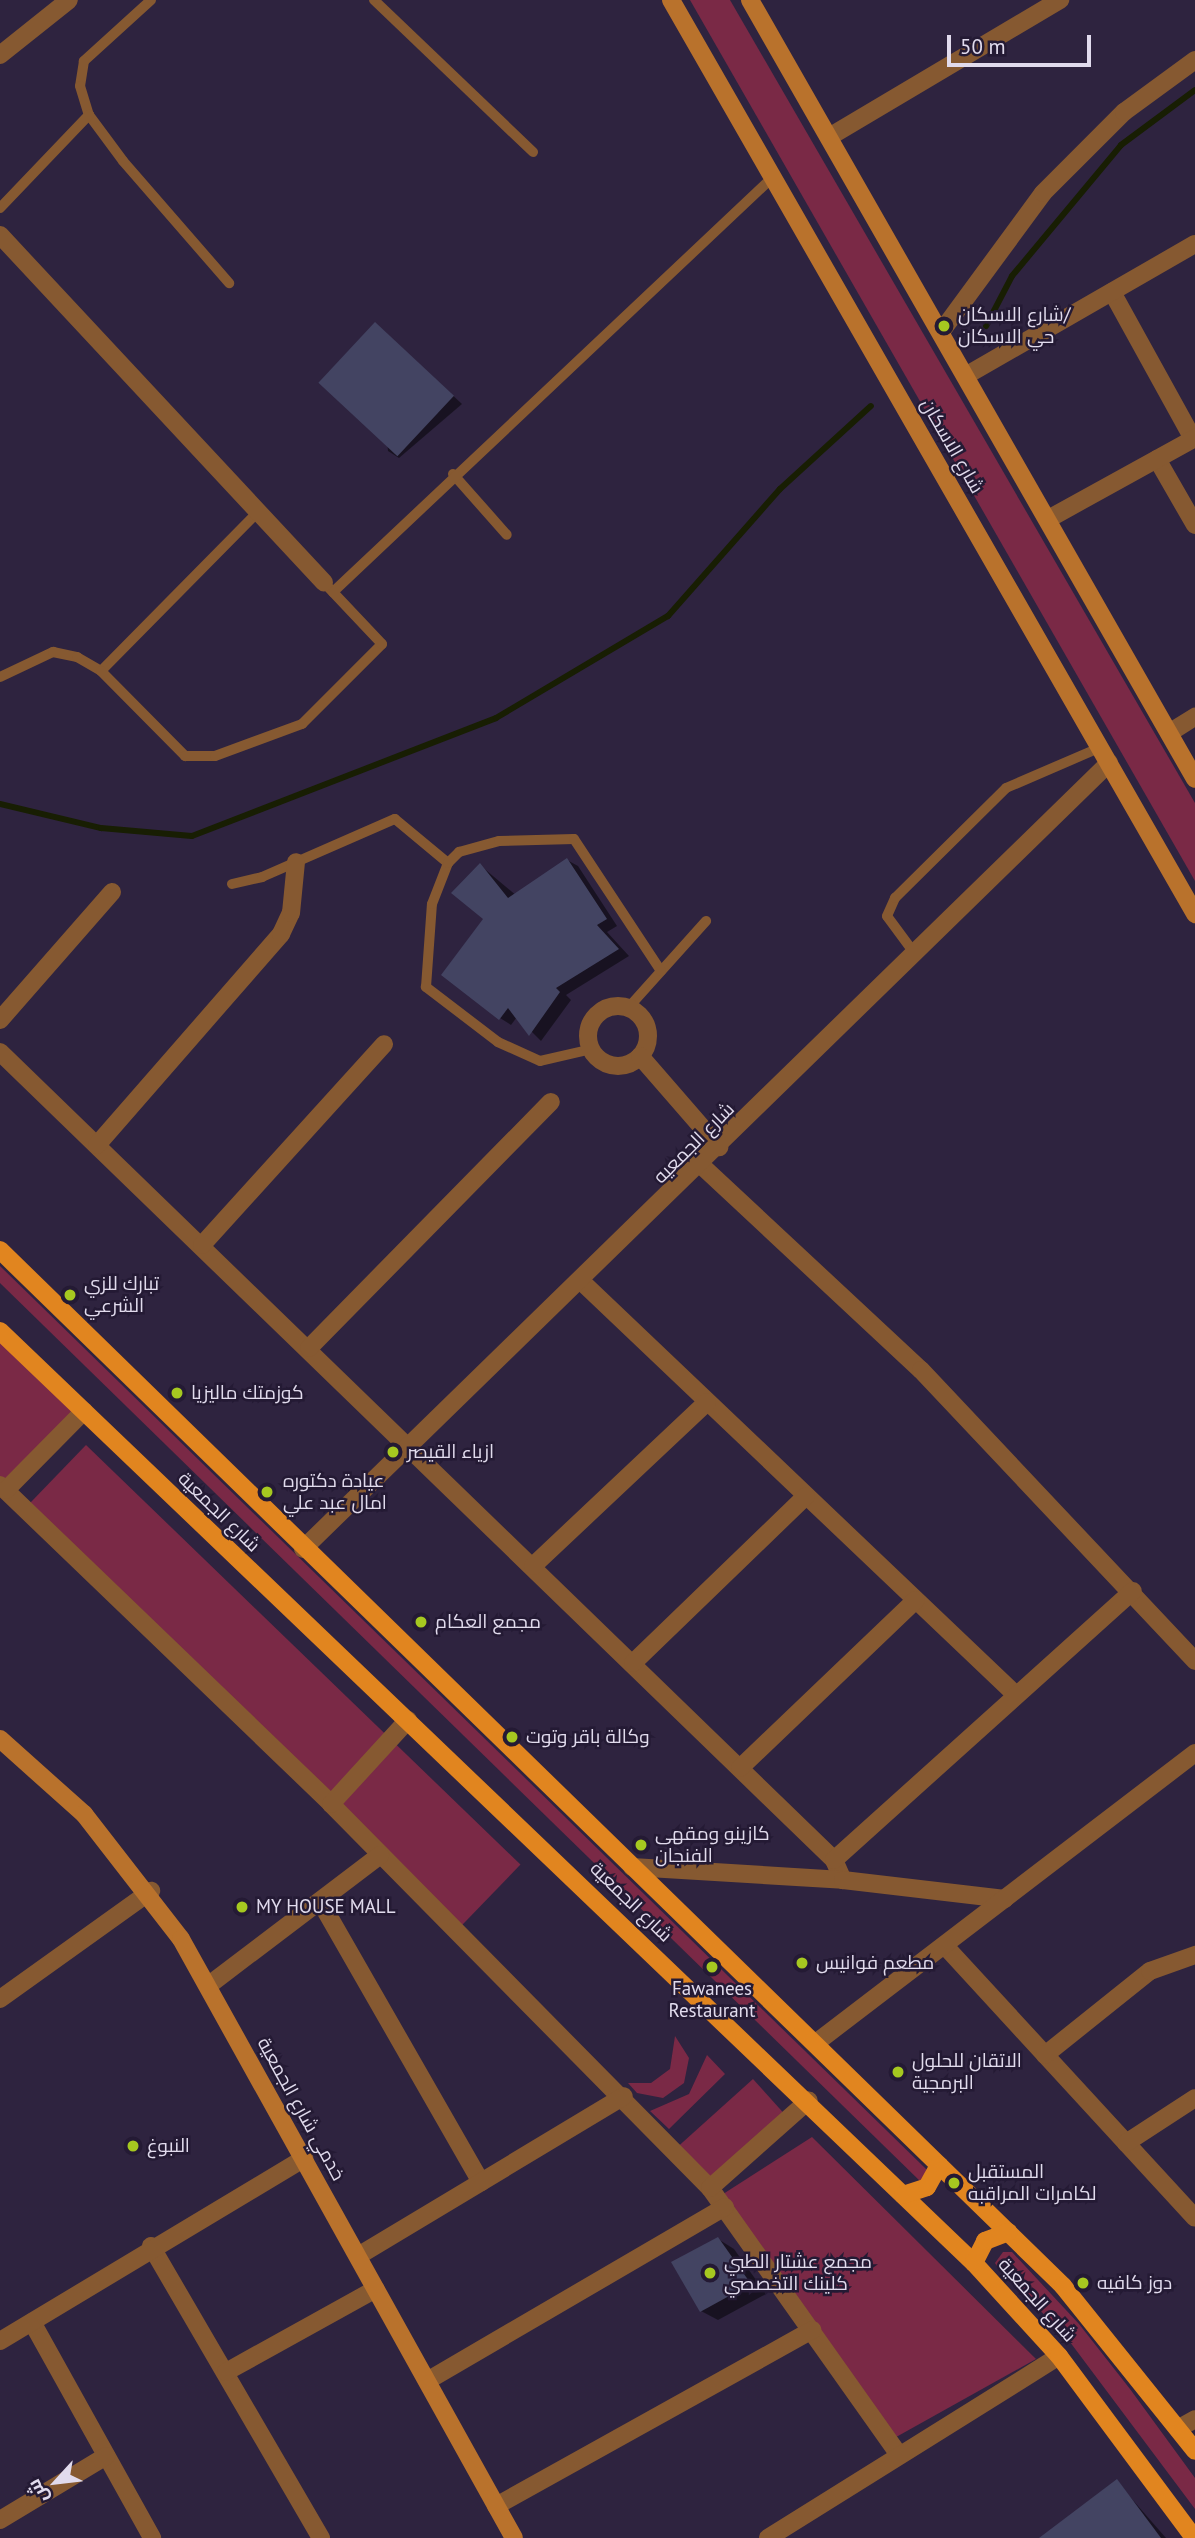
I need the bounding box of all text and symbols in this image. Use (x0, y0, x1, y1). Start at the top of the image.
scale bar (950, 21, 1094, 65)
text: 50 m (960, 33, 1006, 60)
place label: شارع الاسكان/ حي الاسكان (958, 304, 1070, 348)
marker: شارع الاسكان/ حي الاسكان (936, 318, 952, 334)
street label: شارع الاسكان (916, 395, 988, 497)
street label: شارع الجمعيه (649, 1098, 739, 1188)
place label: تبارك للزي الشرعي (84, 1273, 159, 1317)
marker: تبارك للزي الشرعي (62, 1287, 78, 1303)
place label: كوزمتك ماليزيا (191, 1382, 304, 1404)
marker: كوزمتك ماليزيا (169, 1385, 185, 1401)
place label: ازياء القيصر (407, 1441, 494, 1463)
marker: ازياء القيصر (385, 1444, 401, 1460)
street label: شارع الجمعية (173, 1467, 265, 1557)
place label: عيادة دكتوره امال عبد علي (283, 1470, 387, 1514)
marker: عيادة دكتوره امال عبد علي (257, 1482, 277, 1502)
place label: مجمع العكام (435, 1611, 541, 1633)
marker: مجمع العكام (413, 1614, 429, 1630)
place label: وكالة باقر وتوت (526, 1726, 650, 1748)
marker: وكالة باقر وتوت (504, 1729, 520, 1745)
place label: كازينو ومقهى الفنجان (655, 1823, 770, 1867)
marker: كازينو ومقهى الفنجان (633, 1837, 649, 1853)
street label: شارع الجمعية (585, 1857, 677, 1947)
place label: MY HOUSE MALL (256, 1896, 396, 1918)
marker: MY HOUSE MALL (234, 1899, 250, 1915)
place label: مطعم فوانيس (816, 1952, 934, 1974)
marker: مطعم فوانيس (794, 1955, 810, 1971)
marker: Fawanees Restaurant (704, 1959, 720, 1975)
place label: Fawanees Restaurant (669, 1978, 755, 2022)
street label: خدمي شارع الجمعية (252, 2034, 350, 2184)
place label: الاتقان للحلول البرمجية (912, 2050, 1022, 2094)
marker: الاتقان للحلول البرمجية (890, 2064, 906, 2080)
place label: النبوغ (147, 2135, 190, 2157)
marker: النبوغ (125, 2138, 141, 2154)
place label: المستقبل لكامرات المراقبه (968, 2161, 1096, 2205)
marker: المستقبل لكامرات المراقبه (946, 2175, 962, 2191)
place label: مجمع عشتار الطبي كلينك التخصصي (724, 2251, 872, 2295)
street label: شارع الجمعية (993, 2253, 1081, 2347)
marker: مجمع عشتار الطبي كلينك التخصصي (702, 2265, 718, 2281)
place label: دوز كافيه (1097, 2272, 1172, 2294)
marker: دوز كافيه (1075, 2275, 1091, 2291)
north arrow (21, 2447, 91, 2517)
text: ش (21, 2475, 54, 2508)

